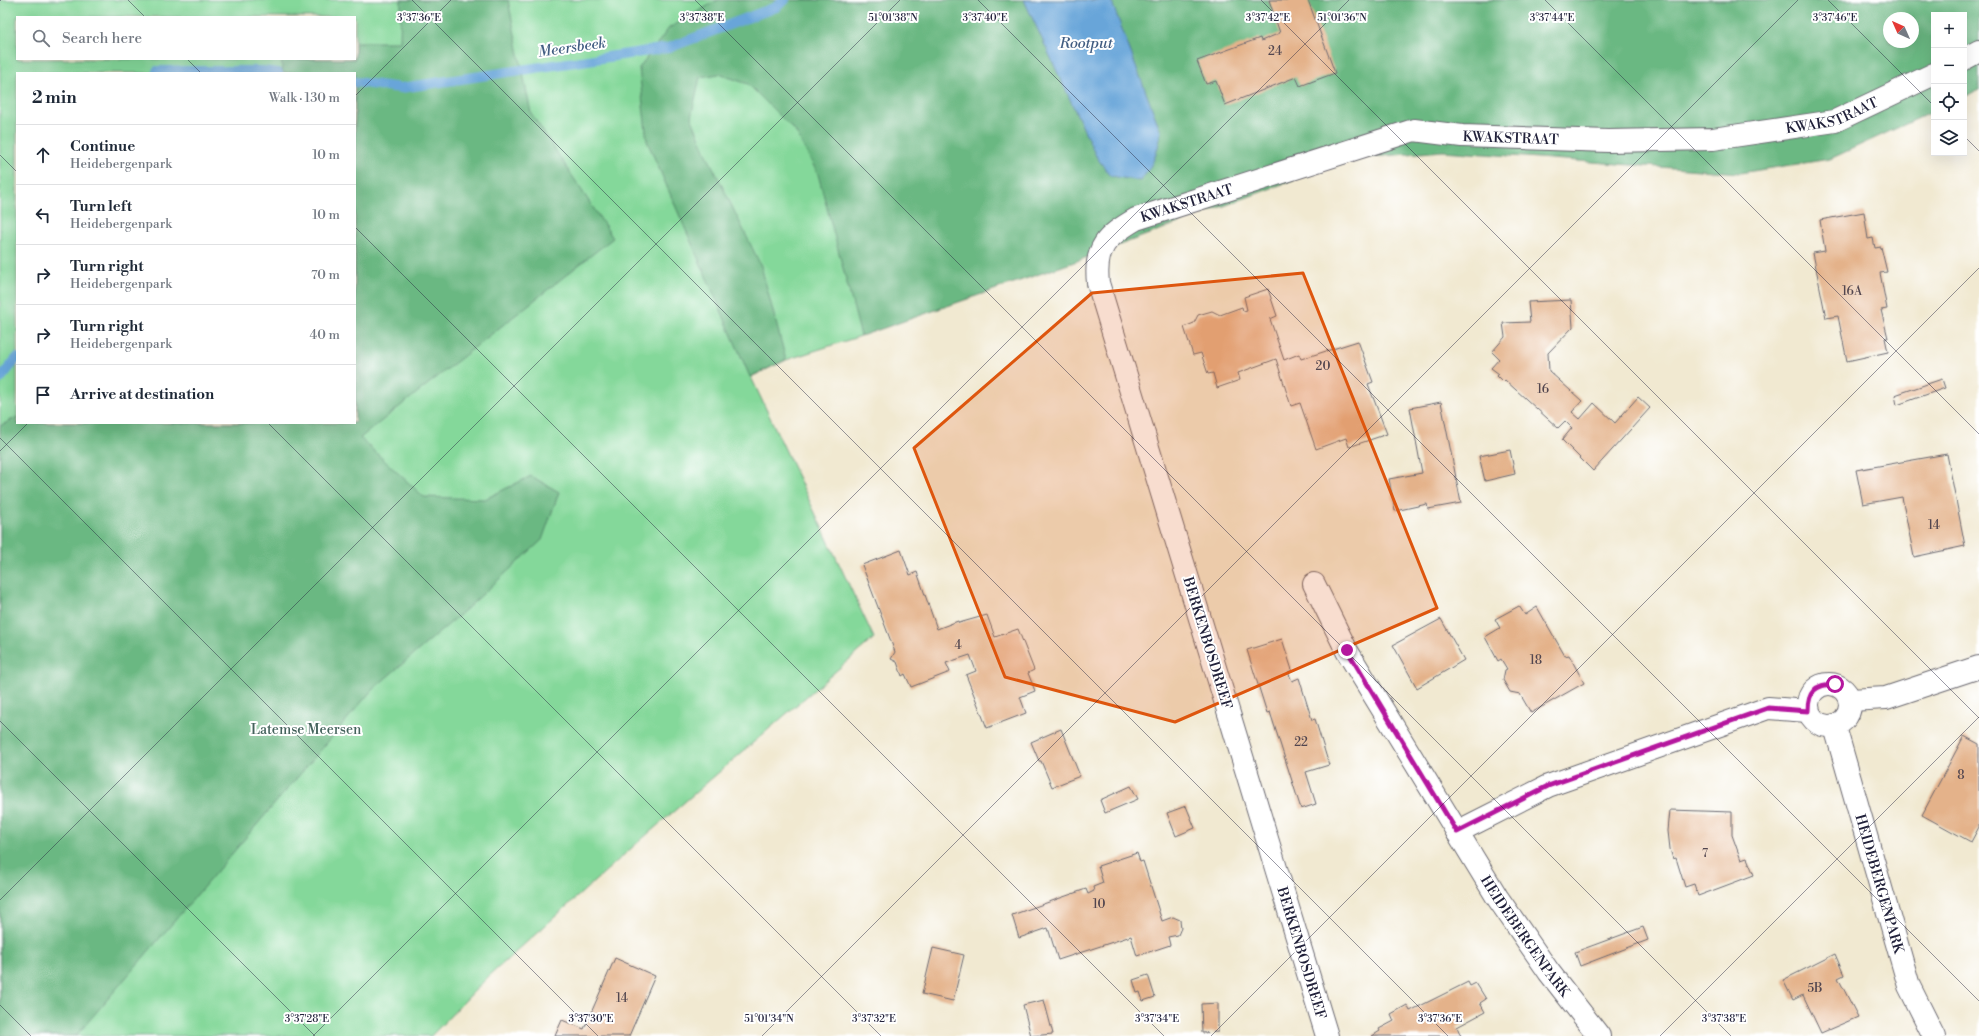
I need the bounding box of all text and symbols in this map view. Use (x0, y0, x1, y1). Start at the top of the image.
text: 3°37'36"E (397, 12, 441, 24)
text: 3°37'38"E (680, 12, 724, 24)
text: 51°01'38"N (868, 12, 918, 24)
text: 3°37'40"E (962, 12, 1008, 24)
text: 3°37'42"E (1246, 12, 1290, 24)
text: 51°01'36"N (1317, 12, 1367, 24)
text: 3°37'44"E (1530, 12, 1574, 24)
text: 3°37'46"E (1813, 12, 1857, 24)
north arrow (1883, 12, 1919, 48)
map controls (1931, 12, 1967, 156)
button: + (1931, 12, 1967, 48)
search box (16, 16, 356, 60)
icon: search (30, 27, 52, 49)
text: Search here (62, 29, 142, 48)
water label: Meersbeek (537, 33, 607, 62)
water label: Rootput (1058, 34, 1114, 53)
house number: 24 (1268, 44, 1282, 59)
button: − (1931, 48, 1967, 84)
button: locate (1931, 84, 1967, 120)
text: 2 min (32, 87, 77, 109)
text: Walk · 130 m (269, 90, 340, 106)
street label: KWAKSTRAAT (1785, 94, 1881, 138)
button: layers (1931, 120, 1967, 156)
street label: KWAKSTRAAT (1462, 128, 1559, 149)
text: Continue (70, 137, 135, 156)
icon: ahead (32, 144, 54, 166)
text: 10 m (312, 147, 340, 163)
text: Heidebergenpark (70, 156, 172, 172)
street label: KWAKSTRAAT (1138, 181, 1235, 227)
text: Turn left (70, 197, 132, 216)
icon: left (32, 204, 54, 226)
text: 10 m (312, 207, 340, 223)
text: Heidebergenpark (70, 216, 172, 232)
text: Turn right (70, 257, 144, 276)
icon: right (32, 264, 54, 286)
text: 70 m (311, 267, 340, 283)
text: Heidebergenpark (70, 276, 172, 292)
house number: 16A (1842, 284, 1863, 299)
text: Turn right (70, 317, 144, 336)
icon: right (32, 324, 54, 346)
text: 40 m (310, 327, 340, 343)
text: Heidebergenpark (70, 336, 172, 352)
house number: 20 (1316, 359, 1330, 374)
house number: 16 (1537, 382, 1549, 397)
icon: arrive (32, 384, 54, 406)
text: Arrive at destination (70, 385, 214, 404)
house number: 14 (1928, 518, 1940, 533)
street label: BERKENBOSDREEF (1178, 574, 1236, 712)
house number: 4 (954, 638, 962, 653)
route end (1338, 641, 1356, 659)
house number: 18 (1530, 653, 1542, 668)
route start (1826, 675, 1844, 693)
park label: Latemse Meersen (251, 721, 362, 739)
house number: 22 (1294, 735, 1308, 750)
house number: 8 (1957, 768, 1965, 783)
street label: HEIDEBERGENPARK (1850, 812, 1907, 957)
house number: 7 (1702, 846, 1708, 861)
street label: HEIDEBERGENPARK (1476, 872, 1574, 1002)
street label: BERKENBOSDREEF (1272, 884, 1330, 1022)
house number: 10 (1093, 897, 1105, 912)
house number: 5B (1807, 981, 1823, 996)
house number: 14 (616, 991, 628, 1006)
text: 3°37'28"E (285, 1013, 329, 1025)
text: 3°37'30"E (569, 1013, 613, 1025)
text: 51°01'34"N (744, 1013, 794, 1025)
text: 3°37'32"E (852, 1013, 896, 1025)
text: 3°37'34"E (1135, 1013, 1179, 1025)
text: 3°37'36"E (1418, 1013, 1462, 1025)
text: 3°37'38"E (1702, 1013, 1746, 1025)

